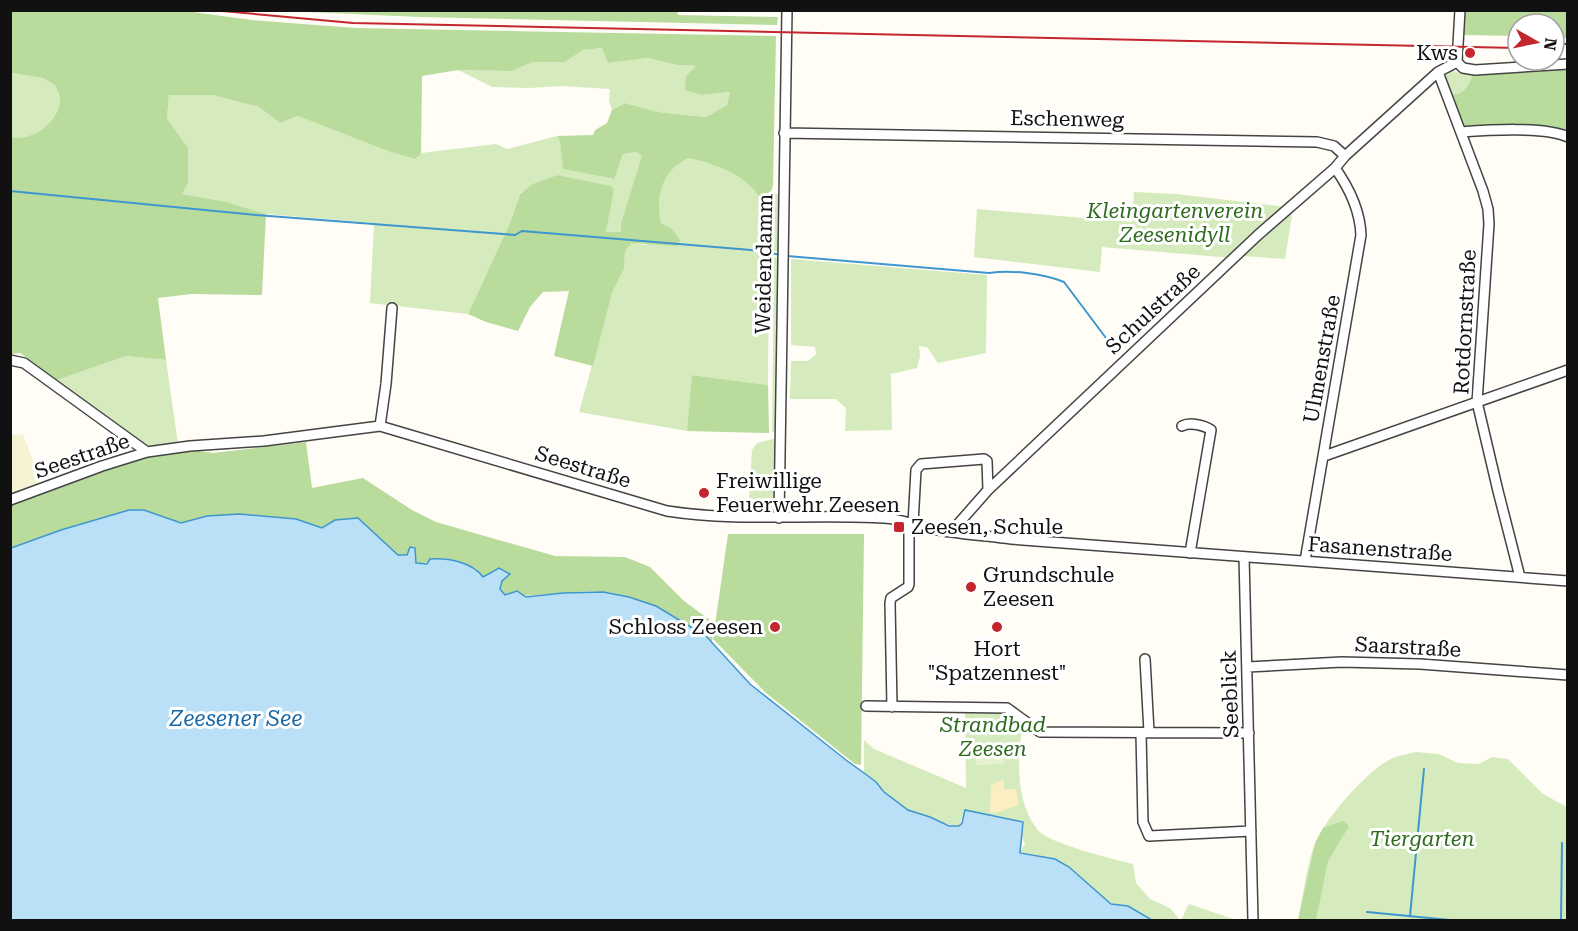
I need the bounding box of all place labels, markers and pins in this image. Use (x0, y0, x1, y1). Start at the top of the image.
place label: Kws (1416, 41, 1458, 65)
marker: Kws (1463, 46, 1477, 60)
place label: Freiwillige Feuerwehr Zeesen (716, 469, 900, 517)
marker: Freiwillige Feuerwehr Zeesen (697, 486, 711, 500)
place label: Zeesen, Schule (911, 515, 1063, 539)
marker: Zeesen, Schule (892, 520, 906, 534)
place label: Grundschule Zeesen (983, 563, 1114, 611)
marker: Grundschule Zeesen (964, 580, 978, 594)
place label: Schloss Zeesen (609, 615, 763, 639)
marker: Schloss Zeesen (768, 620, 782, 634)
marker: Hort "Spatzennest" (990, 620, 1004, 634)
place label: Hort "Spatzennest" (927, 637, 1067, 685)

